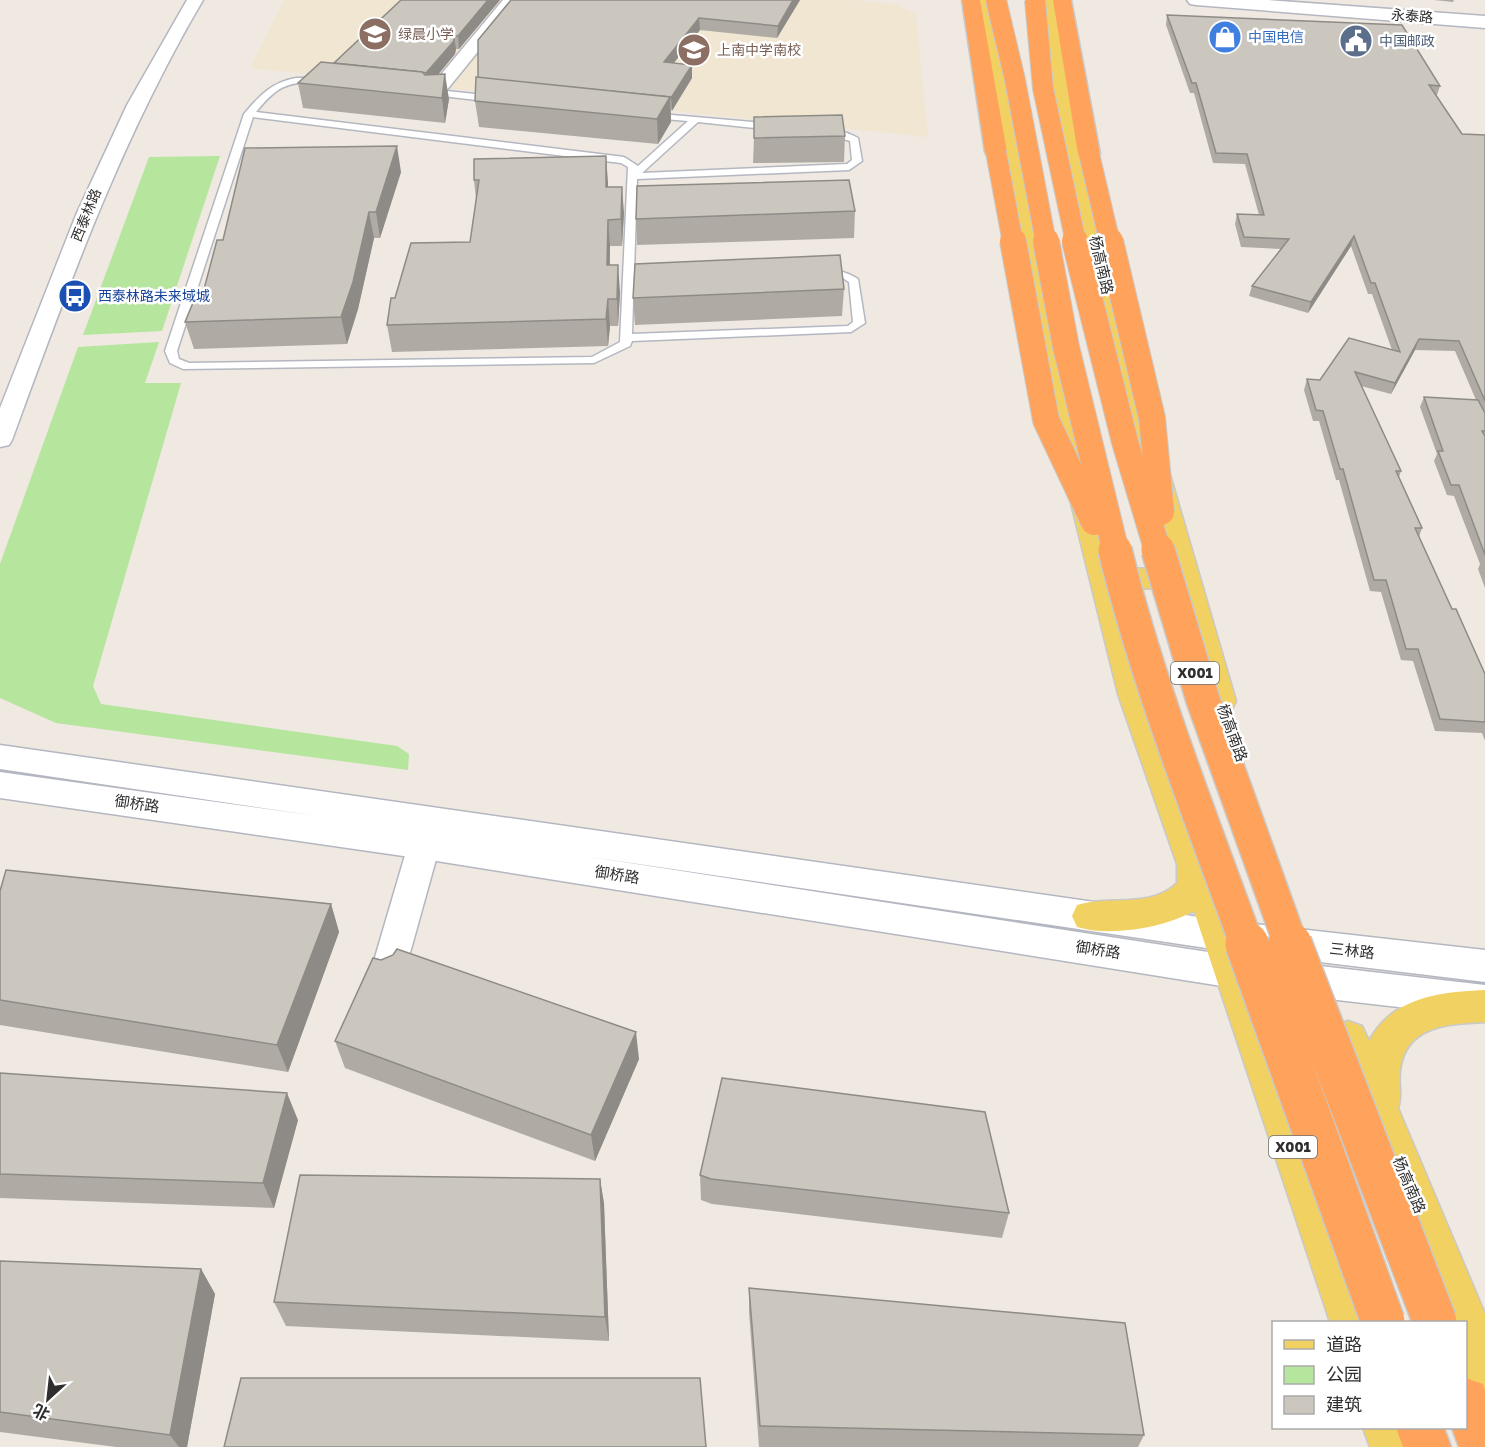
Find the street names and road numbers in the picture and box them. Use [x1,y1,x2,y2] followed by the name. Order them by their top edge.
[1390,6,1434,25] street label: 永泰路
[67,186,104,244] street label: 西泰林路
[1086,234,1117,296] street label: 杨高南路
[1171,662,1219,684] road number: X001
[1214,701,1252,764] street label: 杨高南路
[114,791,161,815] street label: 御桥路
[594,862,641,886] street label: 御桥路
[1075,937,1122,961] street label: 御桥路
[1329,939,1375,961] street label: 三林路
[1269,1136,1317,1158] road number: X001
[1390,1153,1430,1216] street label: 杨高南路

